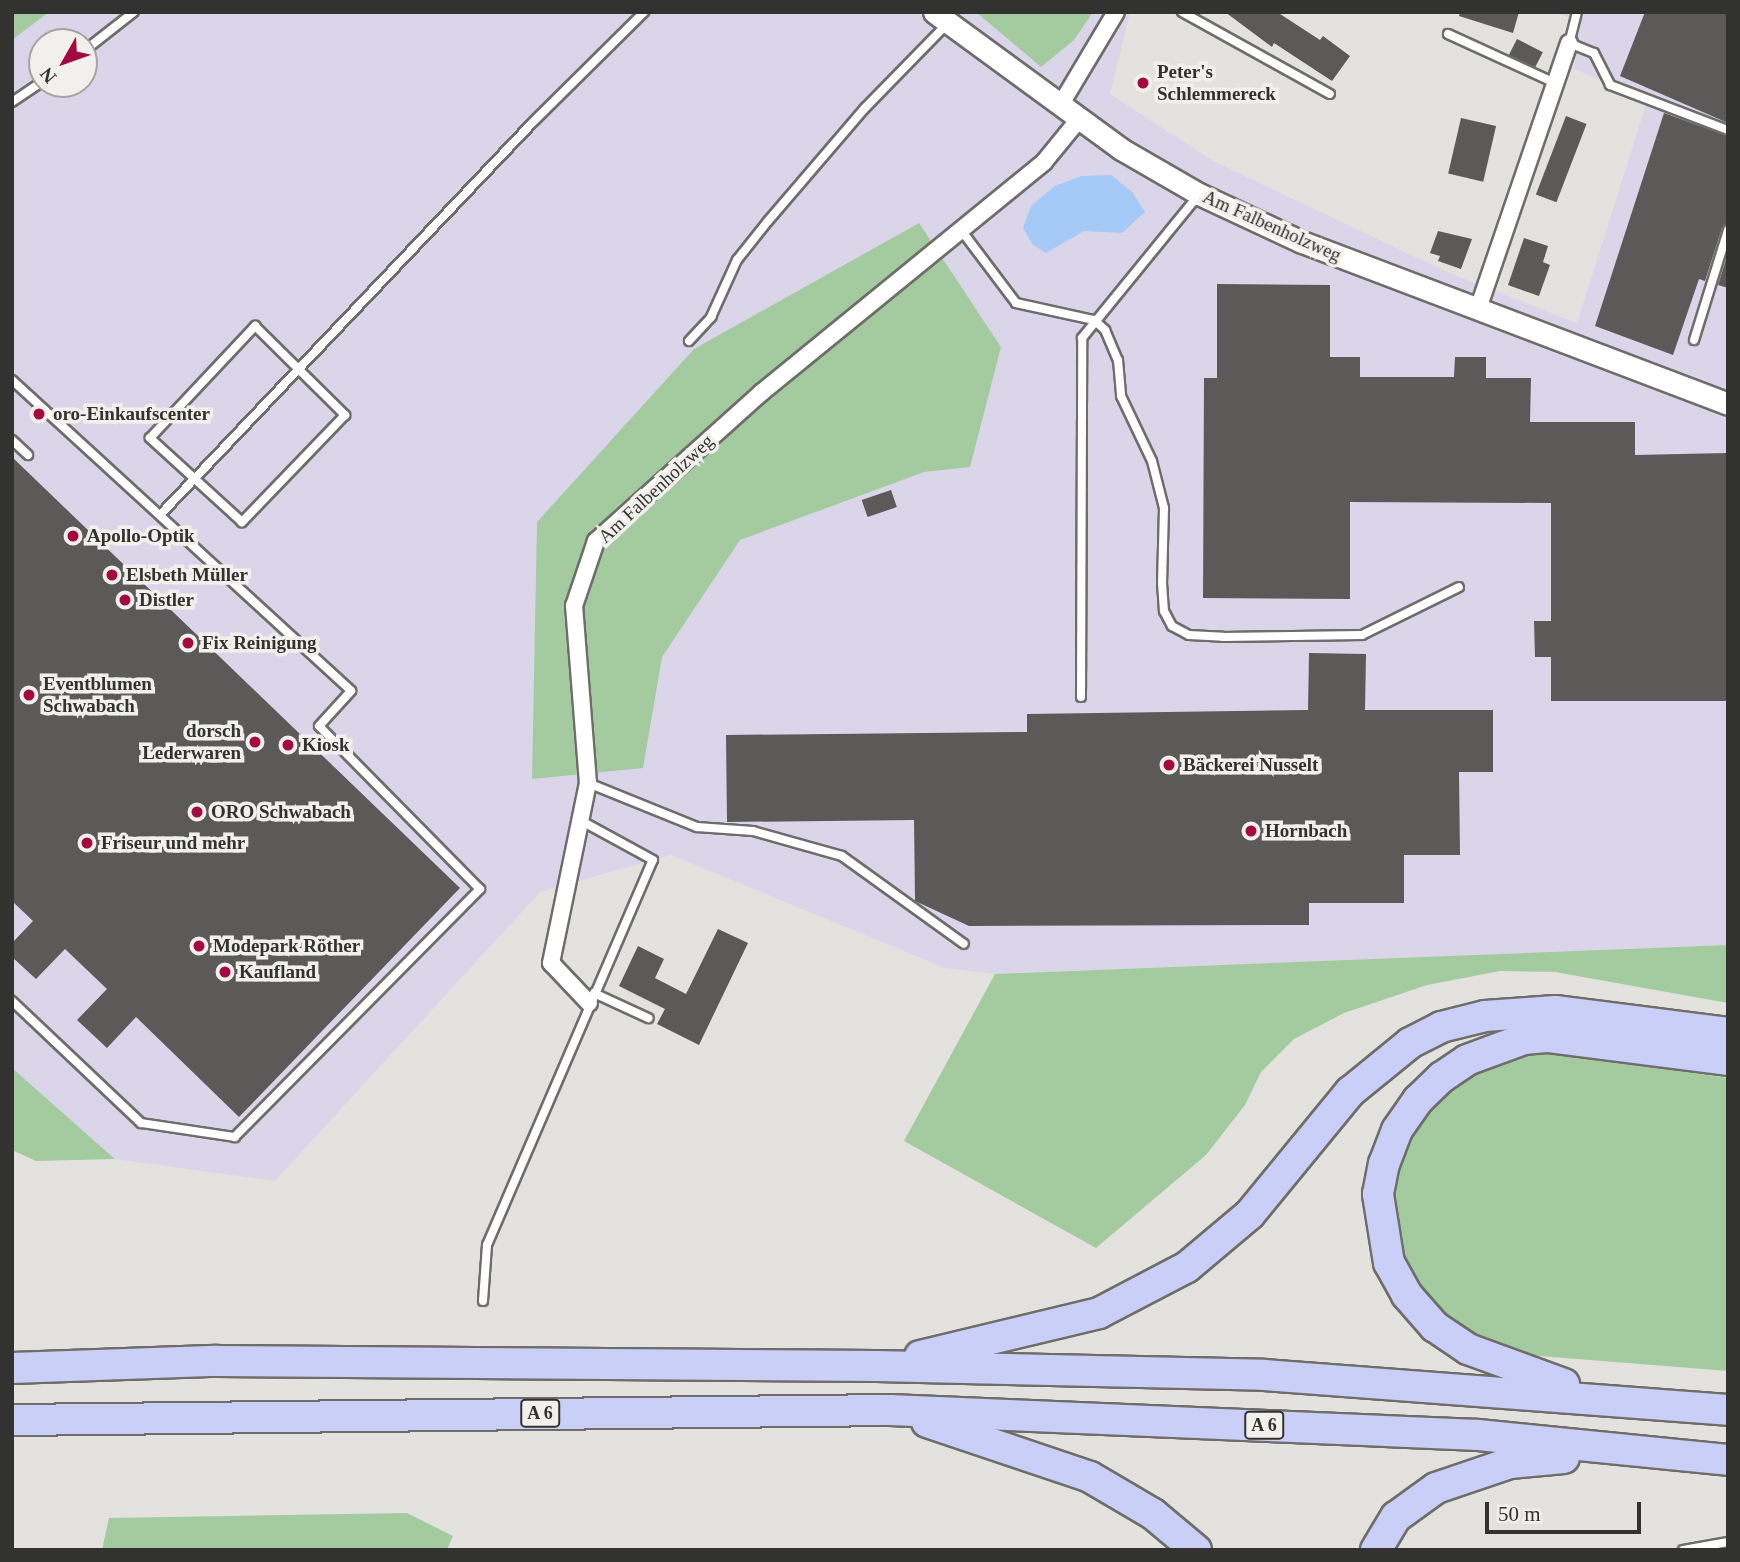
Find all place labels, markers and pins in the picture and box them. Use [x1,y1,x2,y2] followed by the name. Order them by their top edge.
[1157,61,1276,105] place label: Peter's Schlemmereck
[1135,75,1151,91] marker: Peter's Schlemmereck
[53,403,210,425] place label: oro-Einkaufscenter
[31,406,47,422] marker: oro-Einkaufscenter
[87,525,195,547] place label: Apollo-Optik
[65,528,81,544] marker: Apollo-Optik
[126,564,248,586] place label: Elsbeth Müller
[104,567,120,583] marker: Elsbeth Müller
[139,589,194,611] place label: Distler
[117,592,133,608] marker: Distler
[202,632,317,654] place label: Fix Reinigung
[180,635,196,651] marker: Fix Reinigung
[43,673,152,717] place label: Eventblumen Schwabach
[21,687,37,703] marker: Eventblumen Schwabach
[142,720,241,764] place label: dorsch Lederwaren
[247,734,263,750] marker: dorsch Lederwaren
[302,734,350,756] place label: Kiosk
[280,737,296,753] marker: Kiosk
[1183,754,1318,776] place label: Bäckerei Nusselt
[1161,757,1177,773] marker: Bäckerei Nusselt
[211,801,351,823] place label: ORO Schwabach
[189,804,205,820] marker: ORO Schwabach
[1265,820,1347,842] place label: Hornbach
[1243,823,1259,839] marker: Hornbach
[101,832,246,854] place label: Friseur und mehr
[79,835,95,851] marker: Friseur und mehr
[213,935,360,957] place label: Modepark Röther
[191,938,207,954] marker: Modepark Röther
[239,961,316,983] place label: Kaufland
[217,964,233,980] marker: Kaufland

